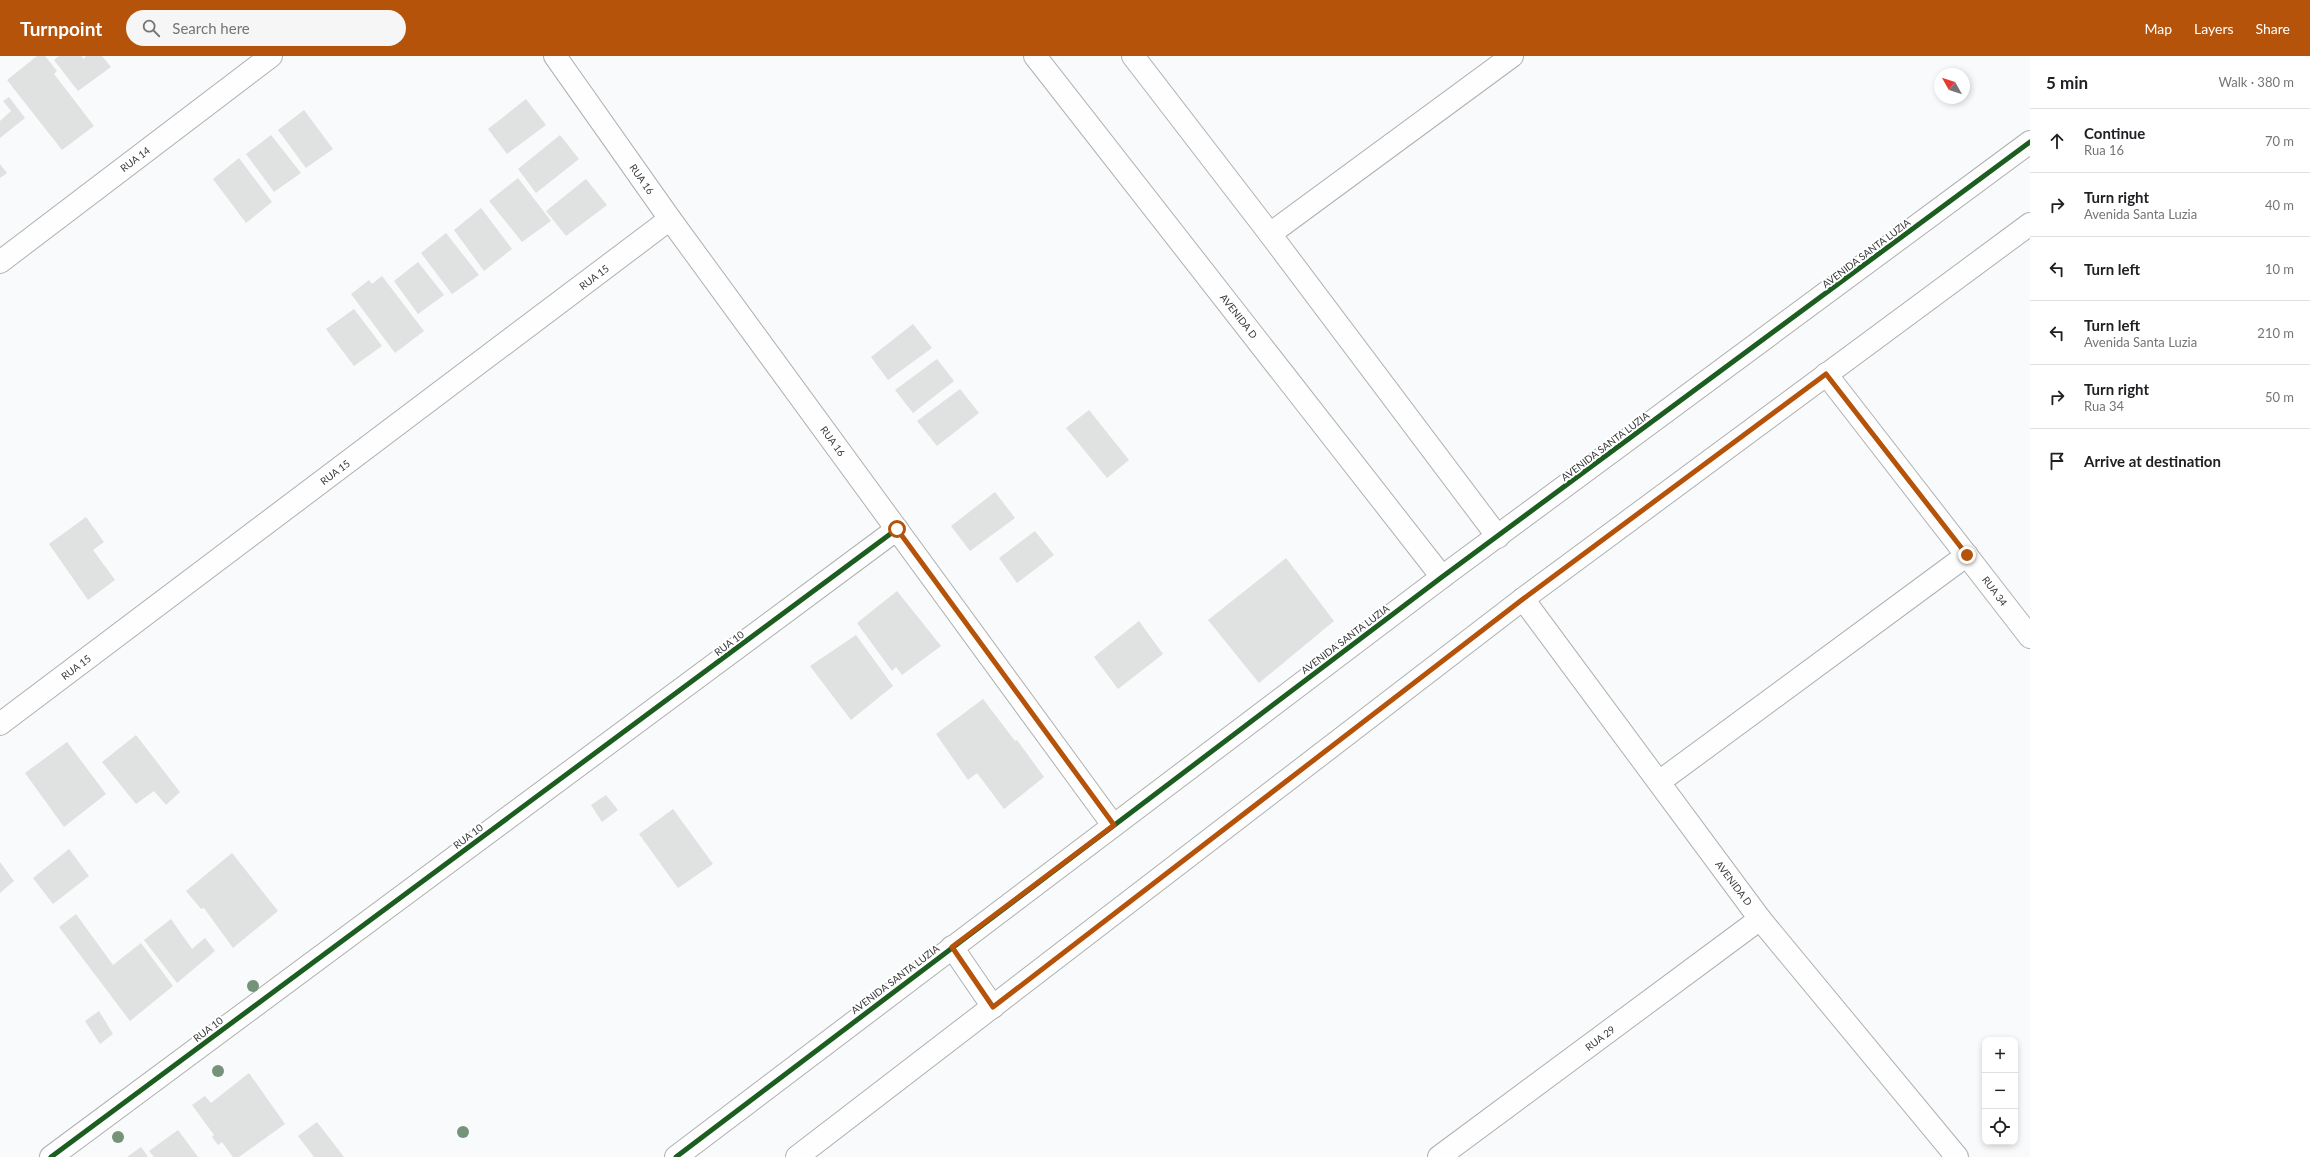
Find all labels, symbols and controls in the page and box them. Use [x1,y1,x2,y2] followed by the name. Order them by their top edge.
[126,10,406,46] search box
[20,17,102,40] text: Turnpoint
[140,17,162,39] icon: search
[172,19,250,37] text: Search here
[2144,20,2172,37] text: Map
[2194,20,2234,37] text: Layers
[2256,20,2290,37] text: Share
[1934,68,1970,104] north arrow
[2046,72,2088,93] text: 5 min
[2218,74,2294,90] text: Walk · 380 m
[2084,124,2145,142] text: Continue
[2046,130,2068,152] icon: ahead
[2265,133,2294,149] text: 70 m
[2084,142,2124,158] text: Rua 16
[118,144,152,174] street label: RUA 14
[627,162,657,197] street label: RUA 16
[2084,188,2149,206] text: Turn right
[2046,194,2068,216] icon: right
[2265,197,2294,213] text: 40 m
[2084,206,2197,222] text: Avenida Santa Luzia
[1820,216,1913,290] street label: AVENIDA SANTA LUZIA
[2046,258,2068,280] icon: left
[2084,260,2140,278] text: Turn left
[2265,261,2294,277] text: 10 m
[577,262,611,292] street label: RUA 15
[1218,291,1260,341] street label: AVENIDA D
[2084,316,2140,334] text: Turn left
[2046,322,2068,344] icon: left
[2257,325,2294,341] text: 210 m
[2084,334,2197,350] text: Avenida Santa Luzia
[2084,380,2149,398] text: Turn right
[2046,386,2068,408] icon: right
[2265,389,2294,405] text: 50 m
[2084,398,2124,414] text: Rua 34
[1559,409,1652,483] street label: AVENIDA SANTA LUZIA
[818,424,848,458] street label: RUA 16
[2046,450,2068,472] icon: arrive
[2084,452,2221,470] text: Arrive at destination
[318,457,352,487] street label: RUA 15
[888,520,906,538] route start
[1958,546,1976,564] route end
[1980,574,2010,608] street label: RUA 34
[1299,602,1392,676] street label: AVENIDA SANTA LUZIA
[712,628,746,658] street label: RUA 10
[59,652,93,682] street label: RUA 15
[451,821,485,851] street label: RUA 10
[1713,858,1755,908] street label: AVENIDA D
[849,942,942,1016] street label: AVENIDA SANTA LUZIA
[191,1014,225,1044] street label: RUA 10
[1583,1023,1617,1053] street label: RUA 29
[1982,1037,2018,1145] map controls
[1982,1037,2018,1073] button: +
[1982,1073,2018,1109] button: −
[1982,1109,2018,1145] button: locate

